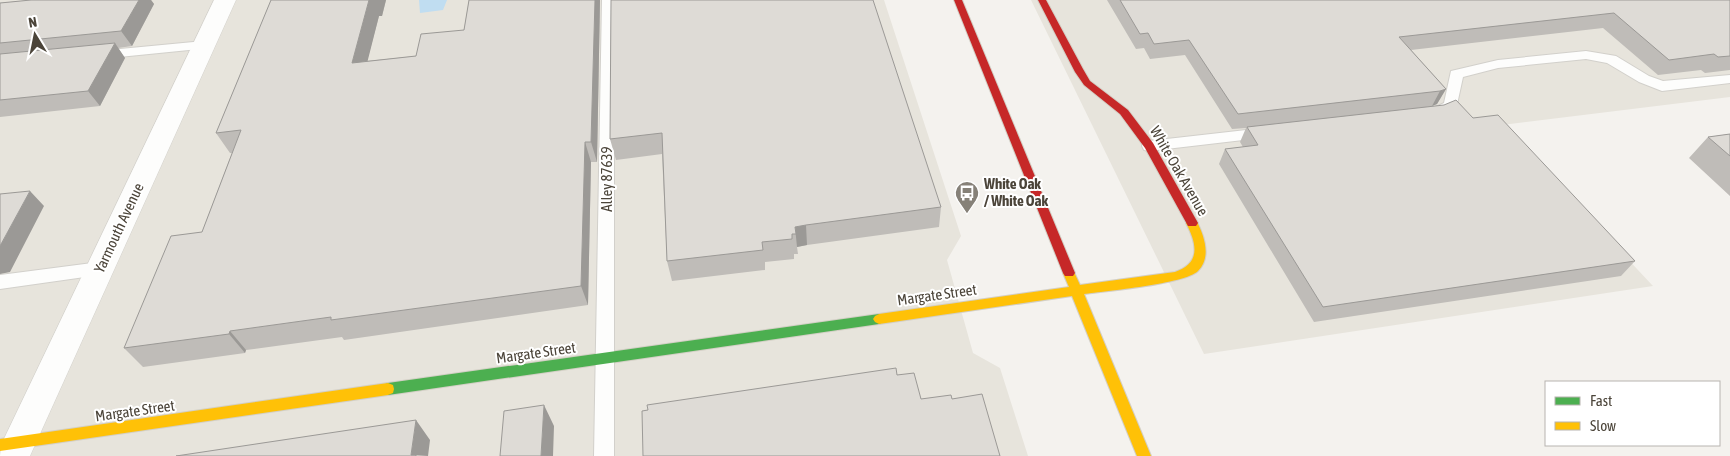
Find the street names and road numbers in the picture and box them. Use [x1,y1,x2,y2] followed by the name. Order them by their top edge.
[1147,123,1212,219] street label: White Oak Avenue
[598,146,615,212] street label: Alley 87639
[90,180,147,276] street label: Yarmouth Avenue
[896,281,978,308] street label: Margate Street
[495,339,577,366] street label: Margate Street
[94,397,176,424] street label: Margate Street

